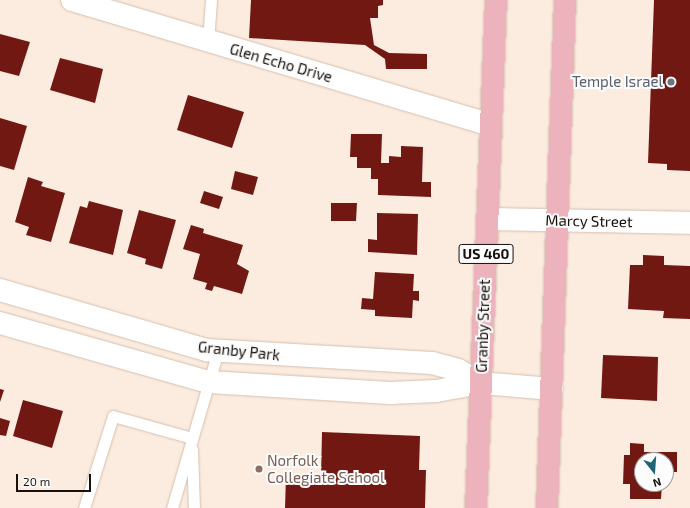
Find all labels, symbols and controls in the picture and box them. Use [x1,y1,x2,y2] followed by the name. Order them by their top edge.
[228,40,334,86] street label: Glen Echo Drive
[572,73,663,91] place label: Temple Israel
[666,77,676,87] marker: Temple Israel
[545,211,633,231] street label: Marcy Street
[458,242,514,266] road number: US 460
[472,279,494,373] street label: Granby Street
[197,338,281,364] street label: Granby Park
[267,451,384,486] place label: Norfolk Collegiate School
[634,452,674,492] north arrow
[254,464,264,474] marker: Norfolk Collegiate School
[18,466,93,492] scale bar
[23,474,50,488] text: 20 m
[652,476,663,490] text: N

